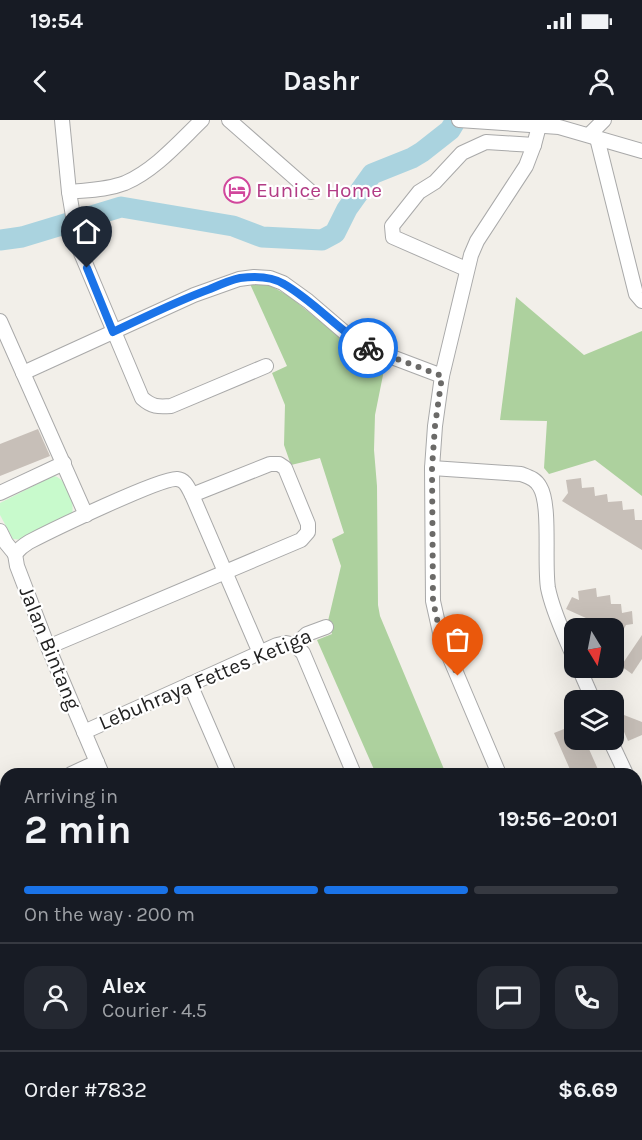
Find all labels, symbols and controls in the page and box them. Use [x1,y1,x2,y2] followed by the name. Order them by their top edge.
[30,8,83,34] text: 19:54
[24,65,57,98] icon: back
[283,65,359,97] text: Dashr
[585,65,618,98] icon: person
[222,175,252,205] hotel icon: Eunice Home
[256,178,382,202] place label: Eunice Home
[61,206,112,268] pin
[70,215,103,248] icon: home
[338,318,398,378] courier
[352,332,385,365] icon: bike
[14,583,86,713] street label: Jalan Bintang
[432,614,483,676] pin
[564,618,624,678] north arrow
[564,618,624,750] map controls
[95,623,315,735] street label: Lebuhraya Fettes Ketiga
[441,623,474,656] icon: bag
[564,690,624,750] button: layers
[24,785,118,808] text: Arriving in
[498,806,618,832] text: 19:56–20:01
[24,807,132,853] text: 2 min
[24,903,195,926] text: On the way · 200 m
[24,966,87,1029] button: person
[477,966,540,1029] button: chat
[555,966,618,1029] button: phone
[102,973,146,999] text: Alex
[102,999,207,1022] text: Courier · 4.5
[24,1077,147,1103] text: Order #7832
[558,1077,618,1103] text: $6.69

